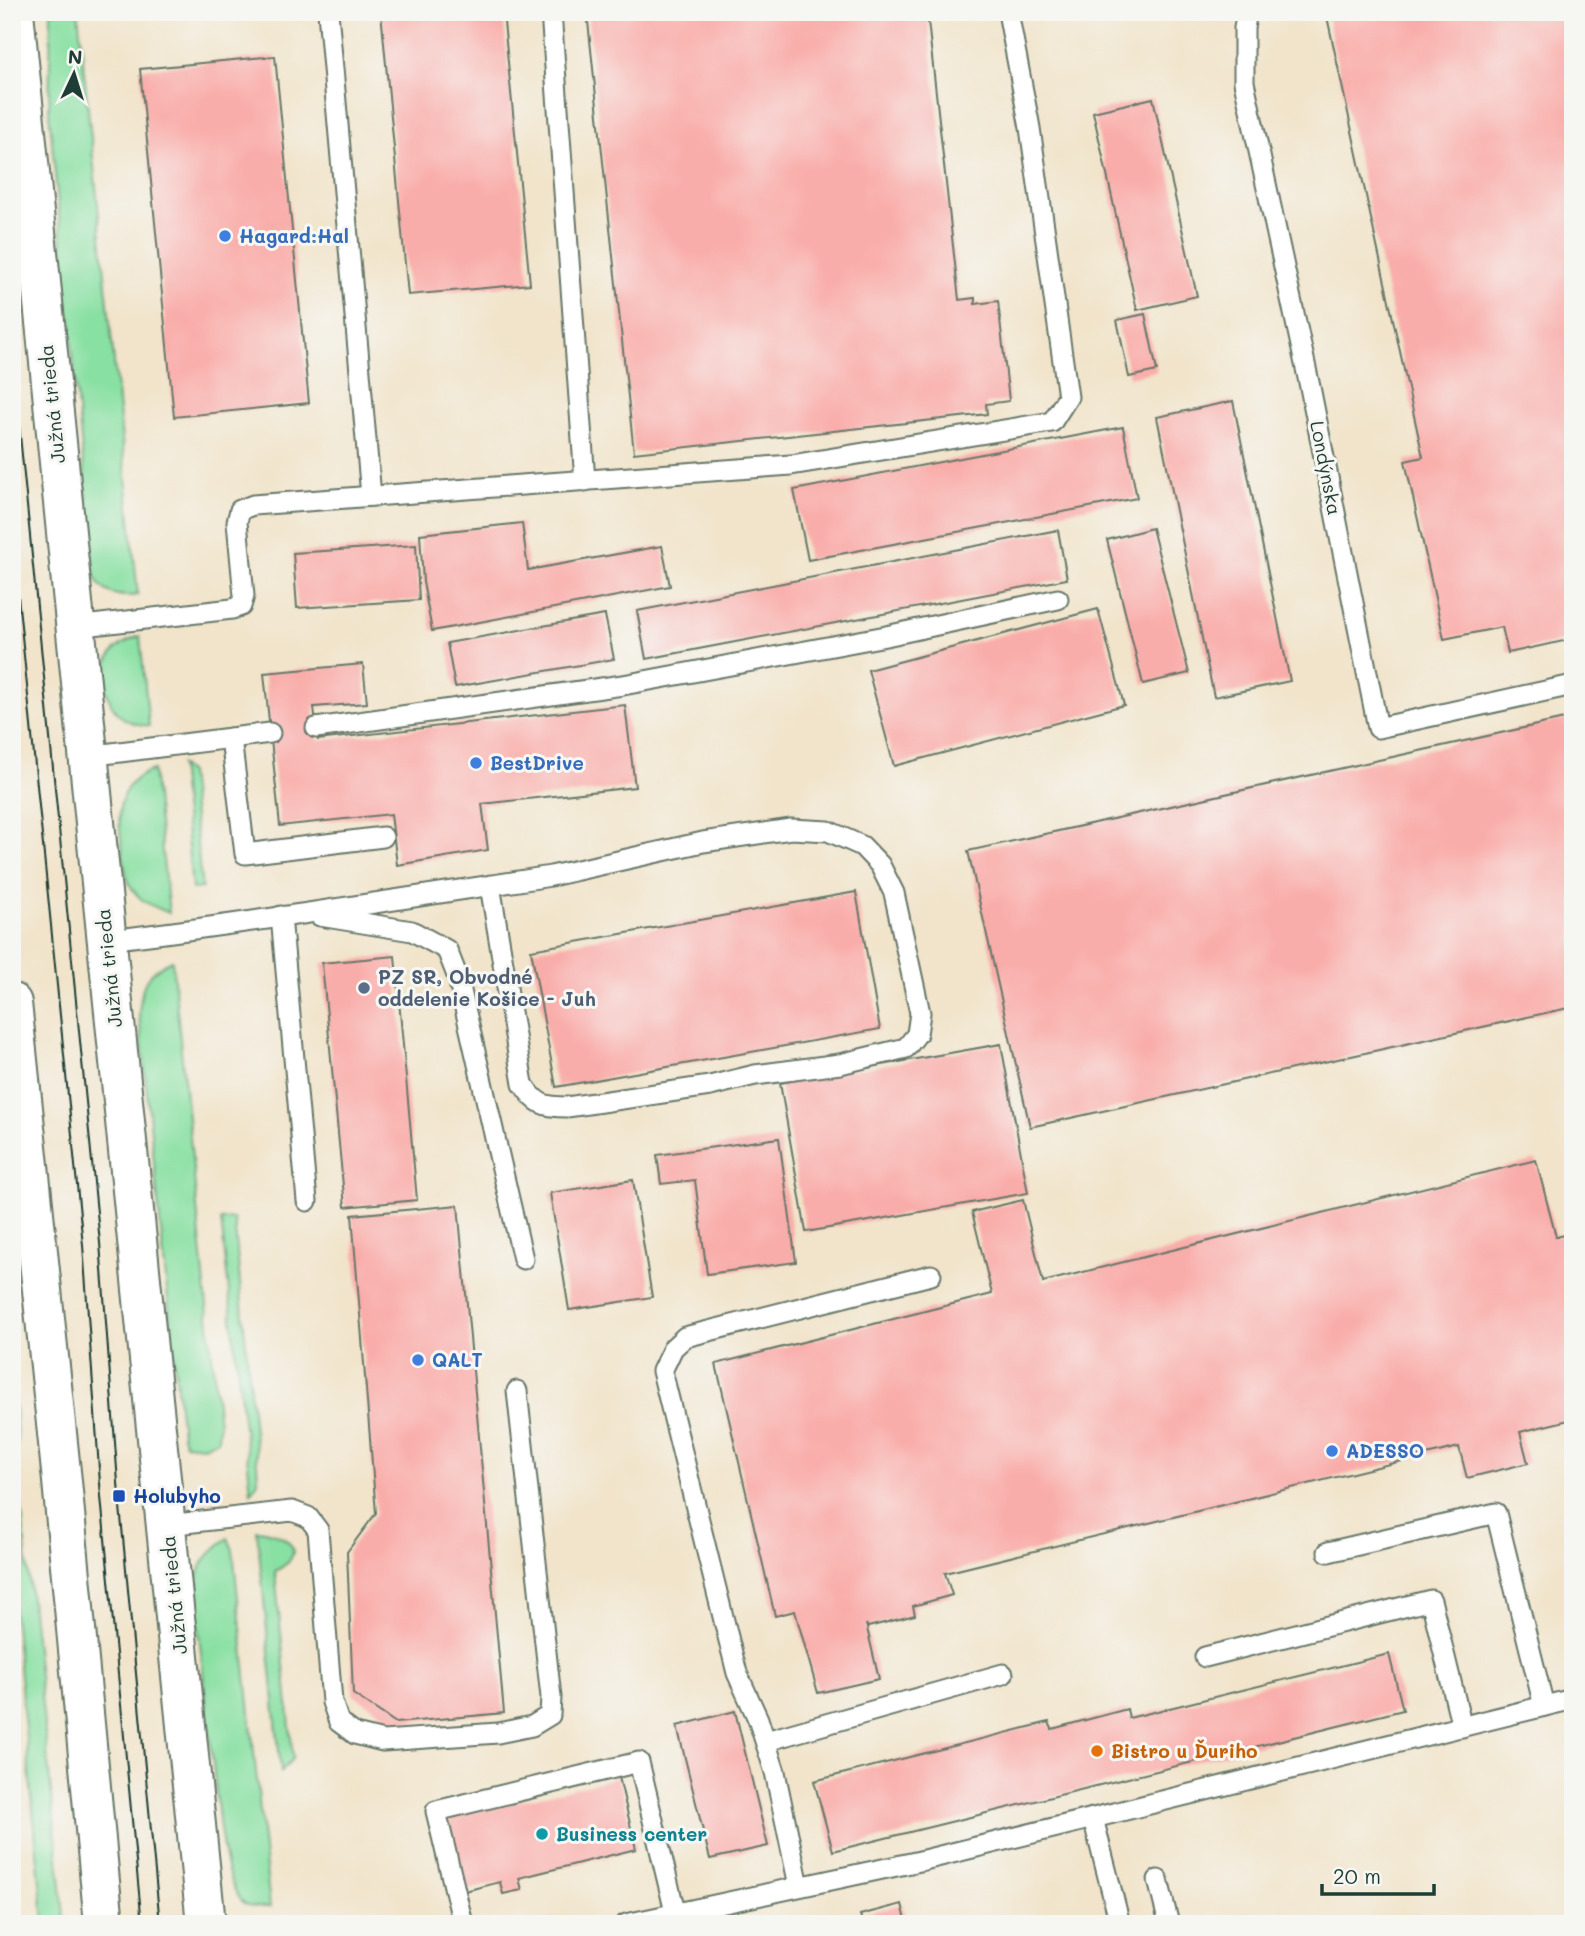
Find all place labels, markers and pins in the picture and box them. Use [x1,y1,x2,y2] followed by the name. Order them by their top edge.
[239,223,349,248] place label: Hagard:Hal
[217,228,233,244] marker: Hagard:Hal
[490,750,584,775] place label: BestDrive
[468,755,484,771] marker: BestDrive
[378,964,596,1011] place label: PZ SR, Obvodné oddelenie Košice - Juh
[356,980,372,996] marker: PZ SR, Obvodné oddelenie Košice - Juh
[432,1347,483,1372] place label: QALT
[410,1352,426,1368] marker: QALT
[1346,1438,1424,1463] place label: ADESSO
[1324,1443,1340,1459] marker: ADESSO
[133,1483,221,1508] place label: Holubyho
[111,1488,127,1504] marker: Holubyho
[1111,1738,1258,1763] place label: Bistro u Ďuriho
[1089,1743,1105,1759] marker: Bistro u Ďuriho
[556,1821,707,1846] place label: Business center
[534,1826,550,1842] marker: Business center

